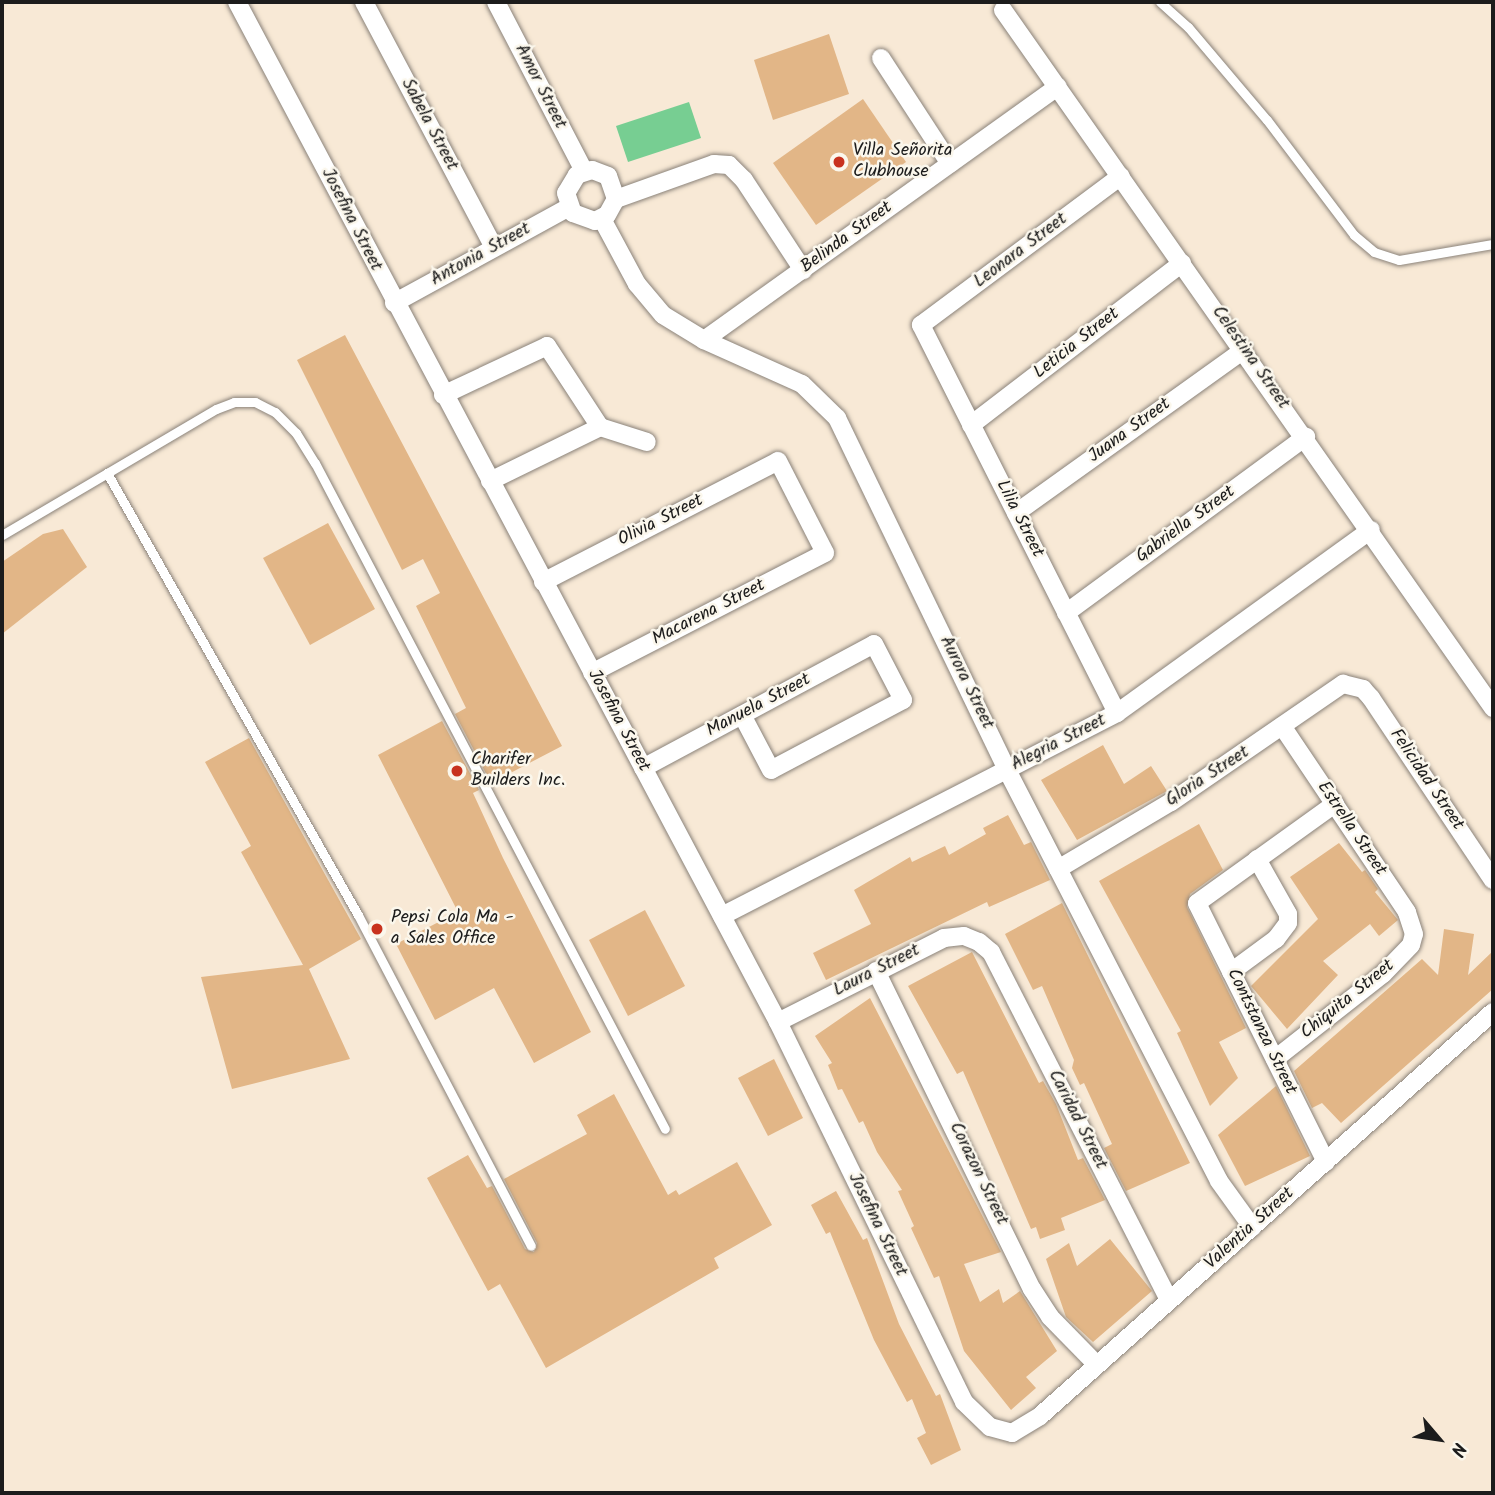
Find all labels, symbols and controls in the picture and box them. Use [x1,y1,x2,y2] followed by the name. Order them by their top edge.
[509,41,571,133] street label: Amor Street
[396,75,462,175] street label: Sabela Street
[853,141,952,184] place label: Villa Señorita Clubhouse
[831,154,847,170] marker: Villa Señorita Clubhouse
[316,165,386,275] street label: Josefina Street
[797,197,897,279] street label: Belinda Street
[970,209,1072,293] street label: Leonara Street
[427,219,535,291] street label: Antonia Street
[1206,302,1294,414] street label: Celestina Street
[1030,304,1124,384] street label: Leticia Street
[1085,394,1175,468] street label: Juana Street
[990,477,1048,561] street label: Lilia Street
[1132,482,1240,568] street label: Gabriella Street
[615,490,707,552] street label: Olivia Street
[649,575,769,651] street label: Macarena Street
[934,633,998,733] street label: Aurora Street
[582,666,654,776] street label: Josefina Street
[703,670,815,742] street label: Manuela Street
[1008,710,1110,776] street label: Alegria Street
[1384,725,1468,835] street label: Felicidad Street
[1162,742,1254,812] street label: Gloria Street
[471,750,565,792] place label: Charifer Builders Inc.
[449,763,465,779] marker: Charifer Builders Inc.
[1311,778,1391,880] street label: Estrella Street
[391,908,514,950] place label: Pepsi Cola Ma - a Sales Office
[369,921,385,937] marker: Pepsi Cola Ma - a Sales Office
[830,940,924,1002] street label: Laura Street
[1297,956,1399,1044] street label: Chiquita Street
[1221,966,1301,1098] street label: Contstanza Street
[1043,1067,1111,1173] street label: Caridad Street
[944,1119,1012,1229] street label: Corazon Street
[843,1170,911,1280] street label: Josefina Street
[1201,1183,1299,1275] street label: Valentia Street
[1404,1404,1474,1474] north arrow
[1441,1437,1473,1462] text: N

